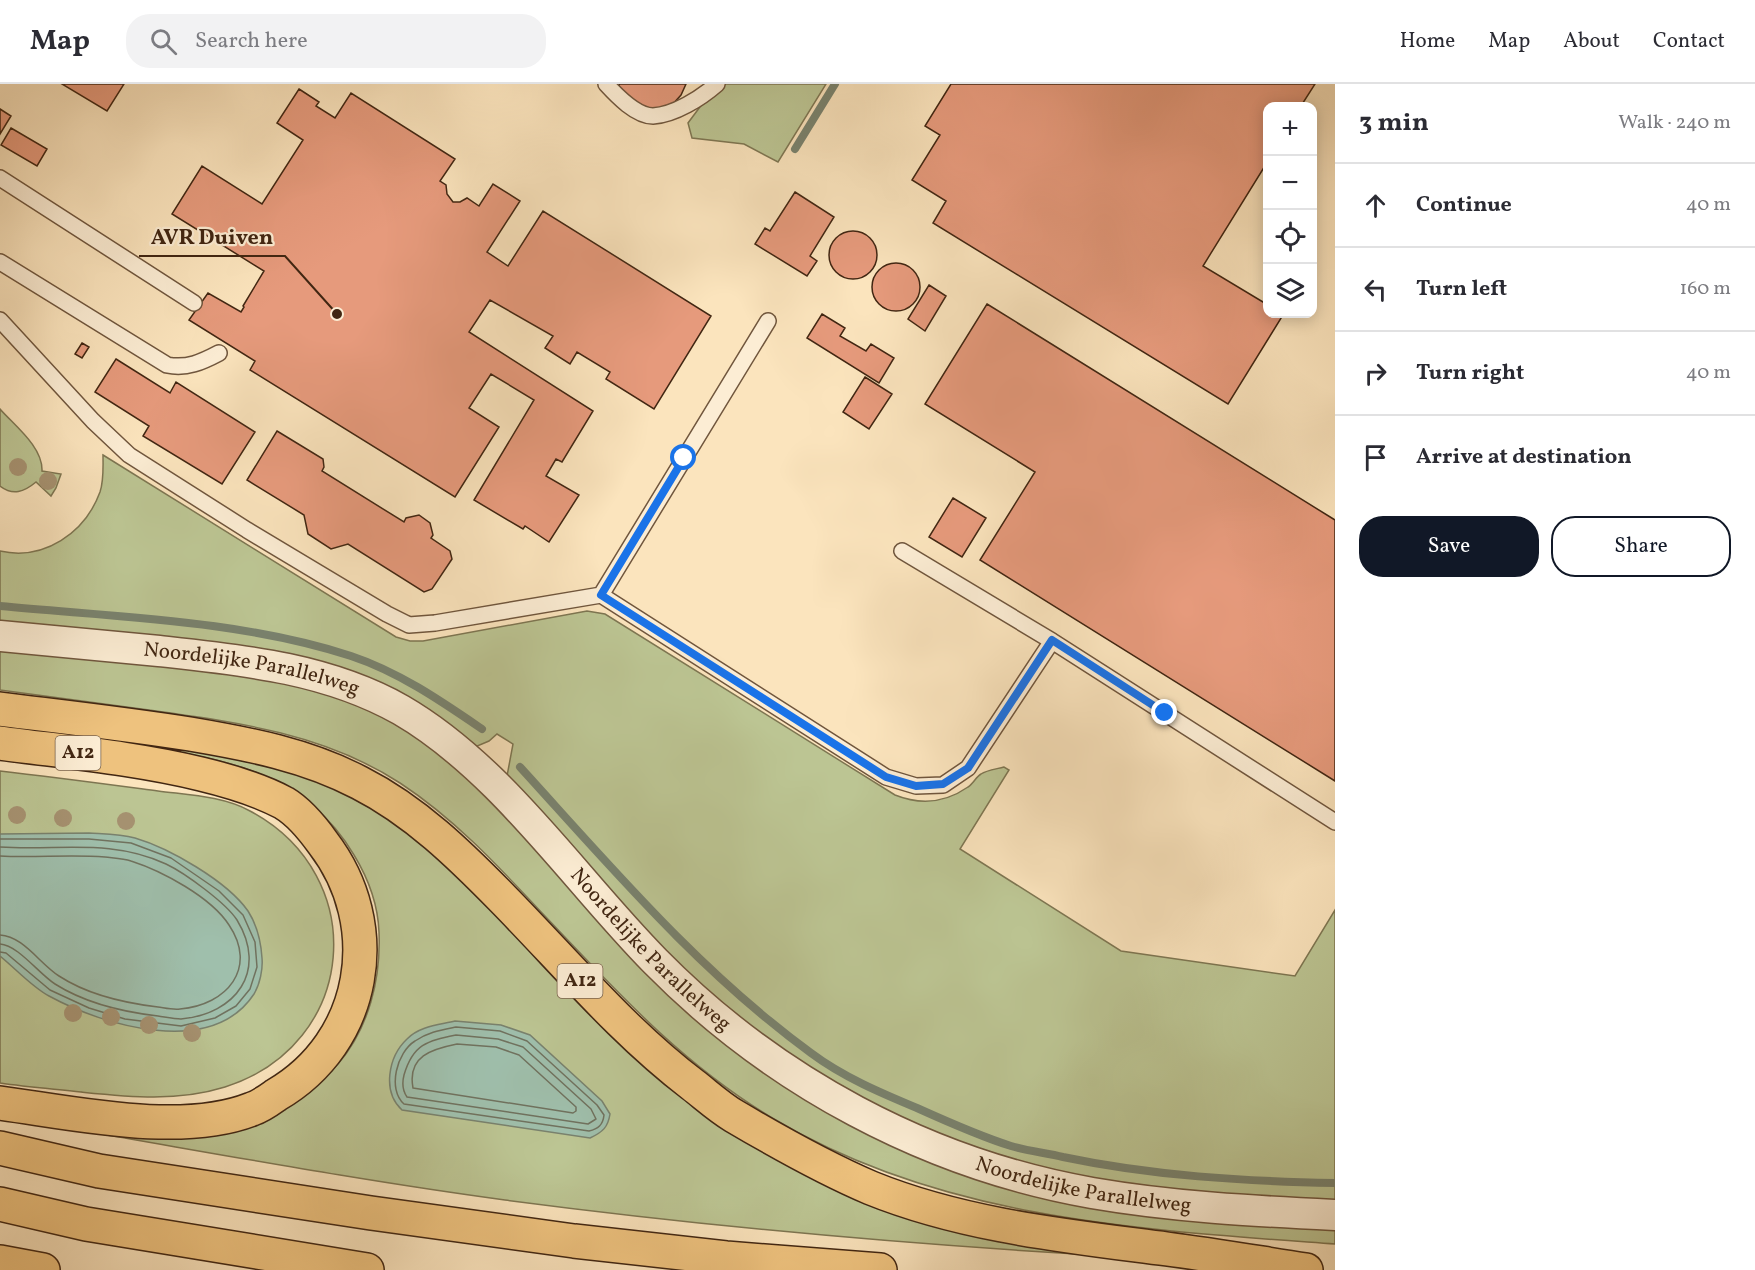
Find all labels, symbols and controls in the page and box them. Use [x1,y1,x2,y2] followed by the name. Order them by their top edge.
[126,14,546,68] search box
[30,22,90,61] text: Map
[147,25,180,58] icon: search
[195,26,308,57] text: Search here
[1400,27,1455,56] text: Home
[1488,27,1530,56] text: Map
[1563,27,1620,56] text: About
[1653,27,1725,56] text: Contact
[1263,102,1317,318] map controls
[1263,102,1317,156] button: +
[1359,105,1429,141] text: 3 min
[1618,109,1731,137] text: Walk · 240 m
[1263,156,1317,210] button: −
[1359,189,1392,222] icon: ahead
[1416,190,1512,221] text: Continue
[1686,191,1731,219] text: 40 m
[1263,210,1317,264] button: locate
[139,216,285,256] callout: AVR Duiven
[151,223,273,254] text: AVR Duiven
[1263,264,1317,318] button: layers
[1359,273,1392,306] icon: left
[1416,274,1507,305] text: Turn left
[1679,275,1731,303] text: 160 m
[1359,357,1392,390] icon: right
[1416,358,1524,389] text: Turn right
[1686,359,1731,387] text: 40 m
[1359,441,1392,474] icon: arrive
[1416,442,1632,473] text: Arrive at destination
[670,444,696,470] route start
[1359,516,1539,577] button: Save
[1551,516,1731,577] button: Share
[142,635,364,703] street label: Noordelijke Parallelweg
[1151,699,1177,725] route end
[56,736,100,770] road number: A12
[563,862,737,1038] street label: Noordelijke Parallelweg
[558,964,602,998] road number: A12
[972,1150,1193,1220] street label: Noordelijke Parallelweg

